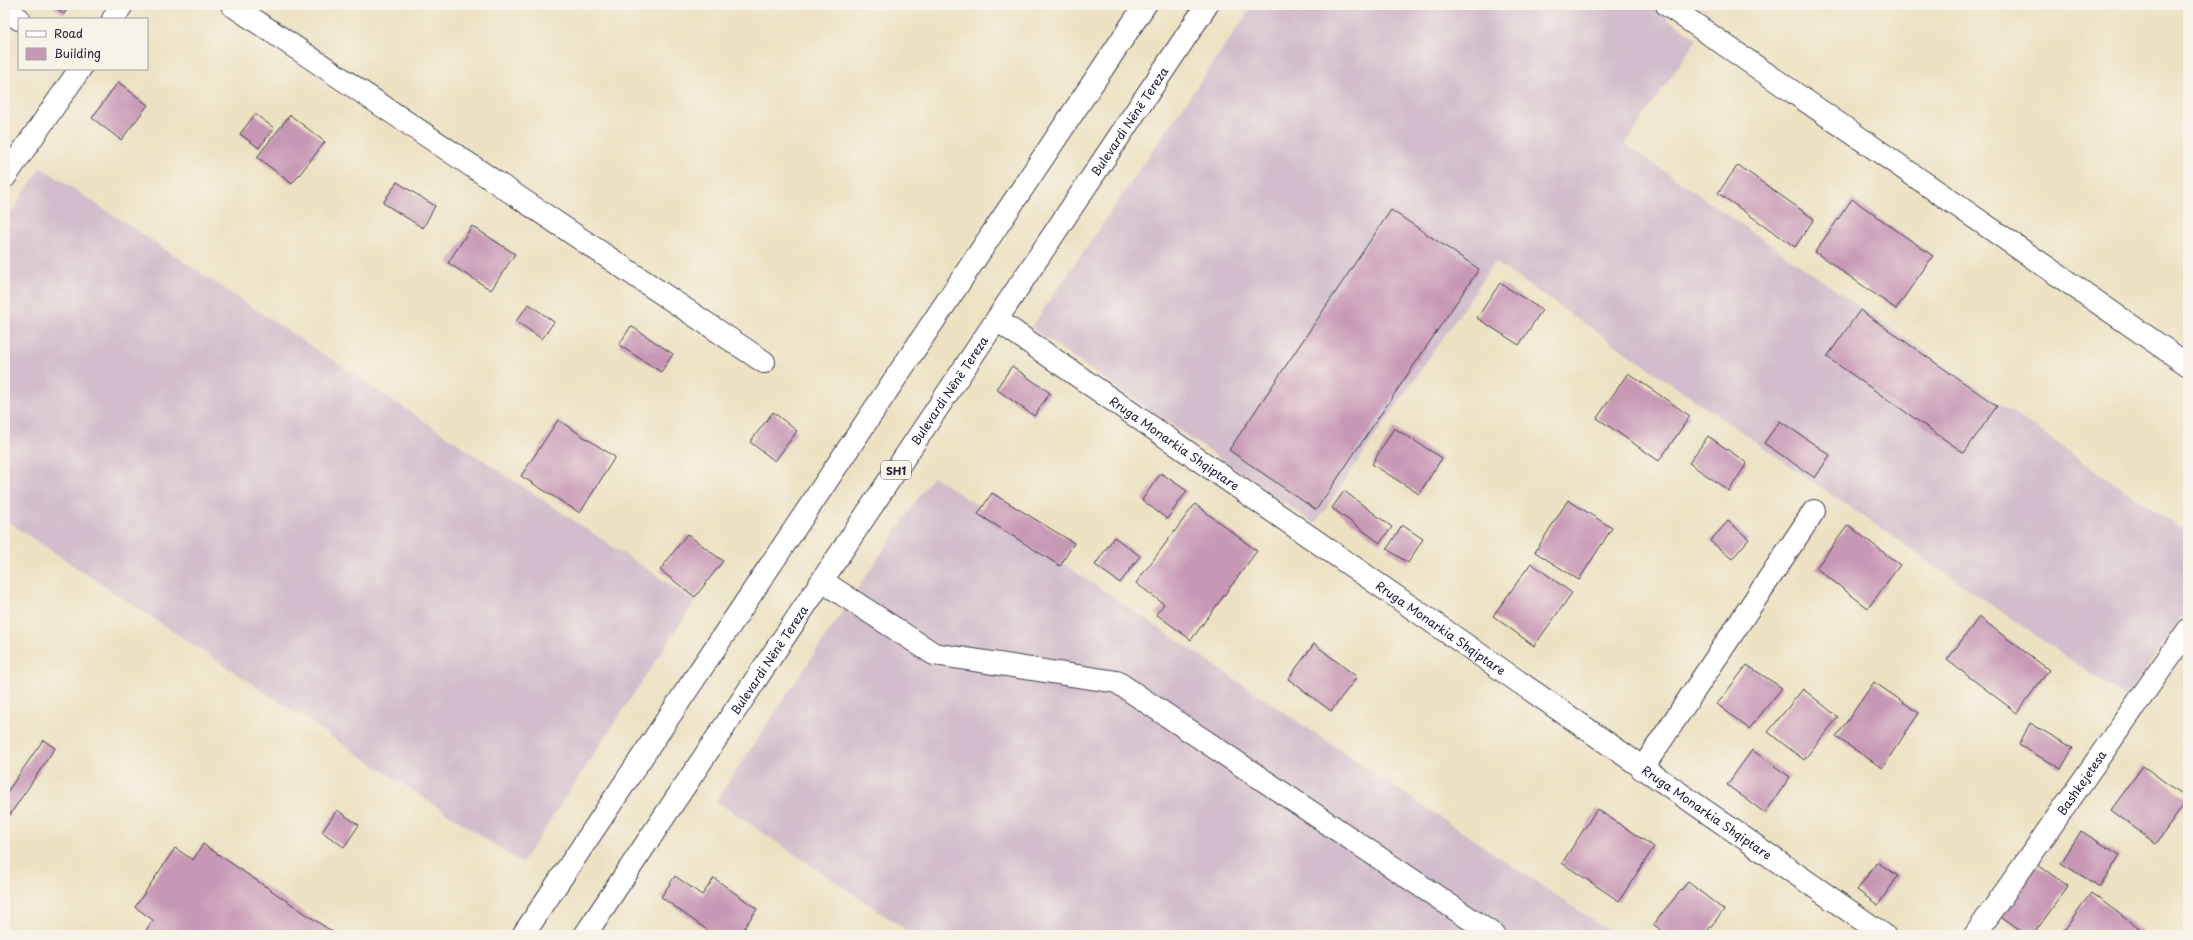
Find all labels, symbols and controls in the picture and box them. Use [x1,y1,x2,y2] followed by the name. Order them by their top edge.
[18,18,148,70] legend
[54,24,83,42] text: Road
[54,44,101,62] text: Building
[1086,63,1173,179] street label: Bulevardi Nënë Tereza
[906,332,992,449] street label: Bulevardi Nënë Tereza
[1106,392,1243,495] street label: Rruga Monarkia Shqiptare
[881,461,911,479] road number: SH1
[1372,576,1509,679] street label: Rruga Monarkia Shqiptare
[726,601,812,718] street label: Bulevardi Nënë Tereza
[2053,746,2111,819] street label: Bashkejetesa
[1638,761,1776,864] street label: Rruga Monarkia Shqiptare

